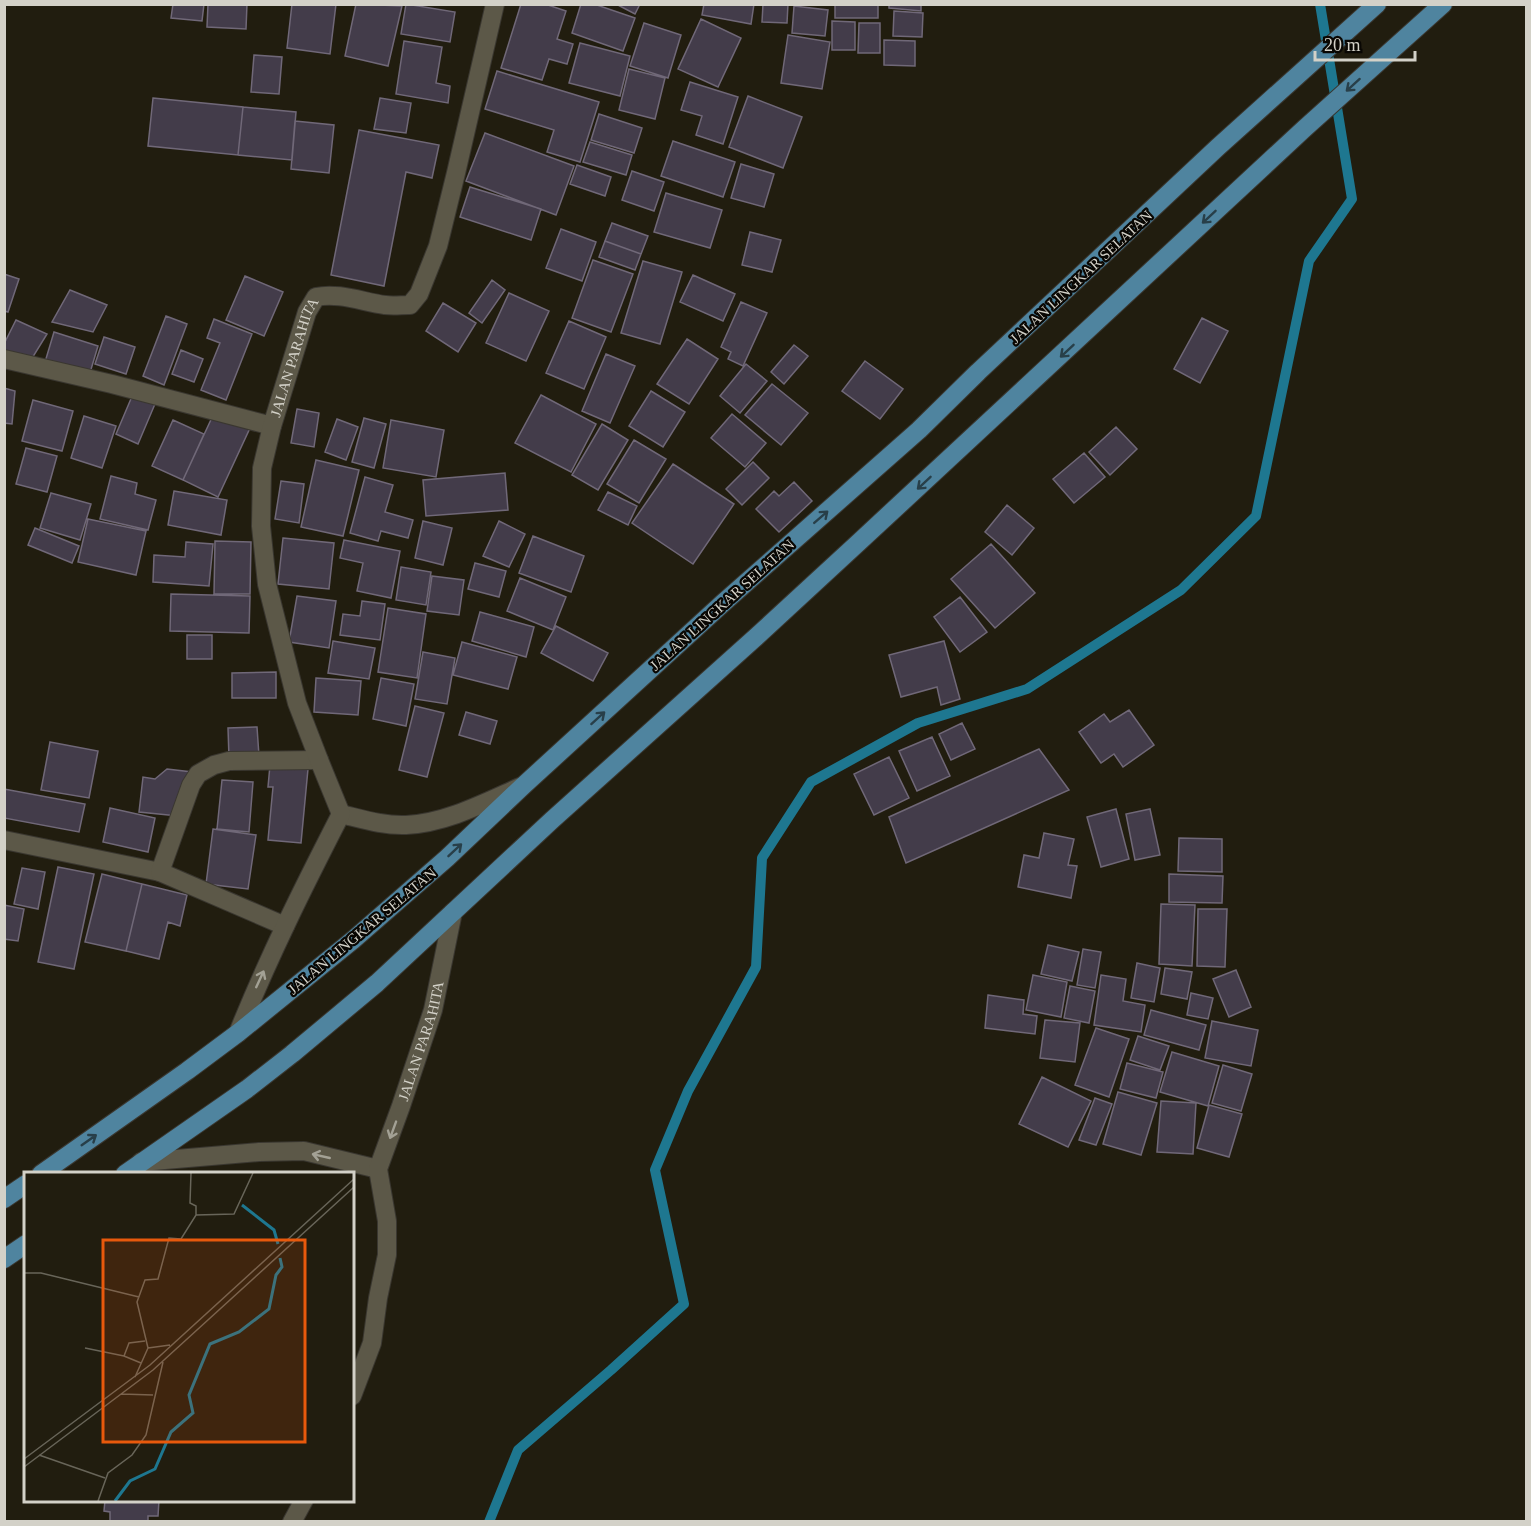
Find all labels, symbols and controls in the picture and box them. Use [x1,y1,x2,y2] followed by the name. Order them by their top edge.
[1315,24,1416,62] scale bar
[1324,35,1361,55] text: 20 m
[1345,78,1360,92] one-way arrow
[1007,207,1155,347] street label: JALAN LINGKAR SELATAN
[1202,210,1217,224] one-way arrow
[267,295,322,419] street label: JALAN PARAHITA
[1059,343,1074,358] one-way arrow
[916,476,931,490] one-way arrow
[813,510,828,524] one-way arrow
[647,536,797,674] street label: JALAN LINGKAR SELATAN
[591,711,606,725] one-way arrow
[448,843,463,857] one-way arrow
[285,864,439,998] street label: JALAN LINGKAR SELATAN
[255,971,267,989] one-way arrow
[395,980,447,1103] street label: JALAN PARAHITA
[386,1120,397,1139] one-way arrow
[80,1134,96,1146] one-way arrow
[312,1149,331,1161] one-way arrow
[24,1172,354,1502] inset map

